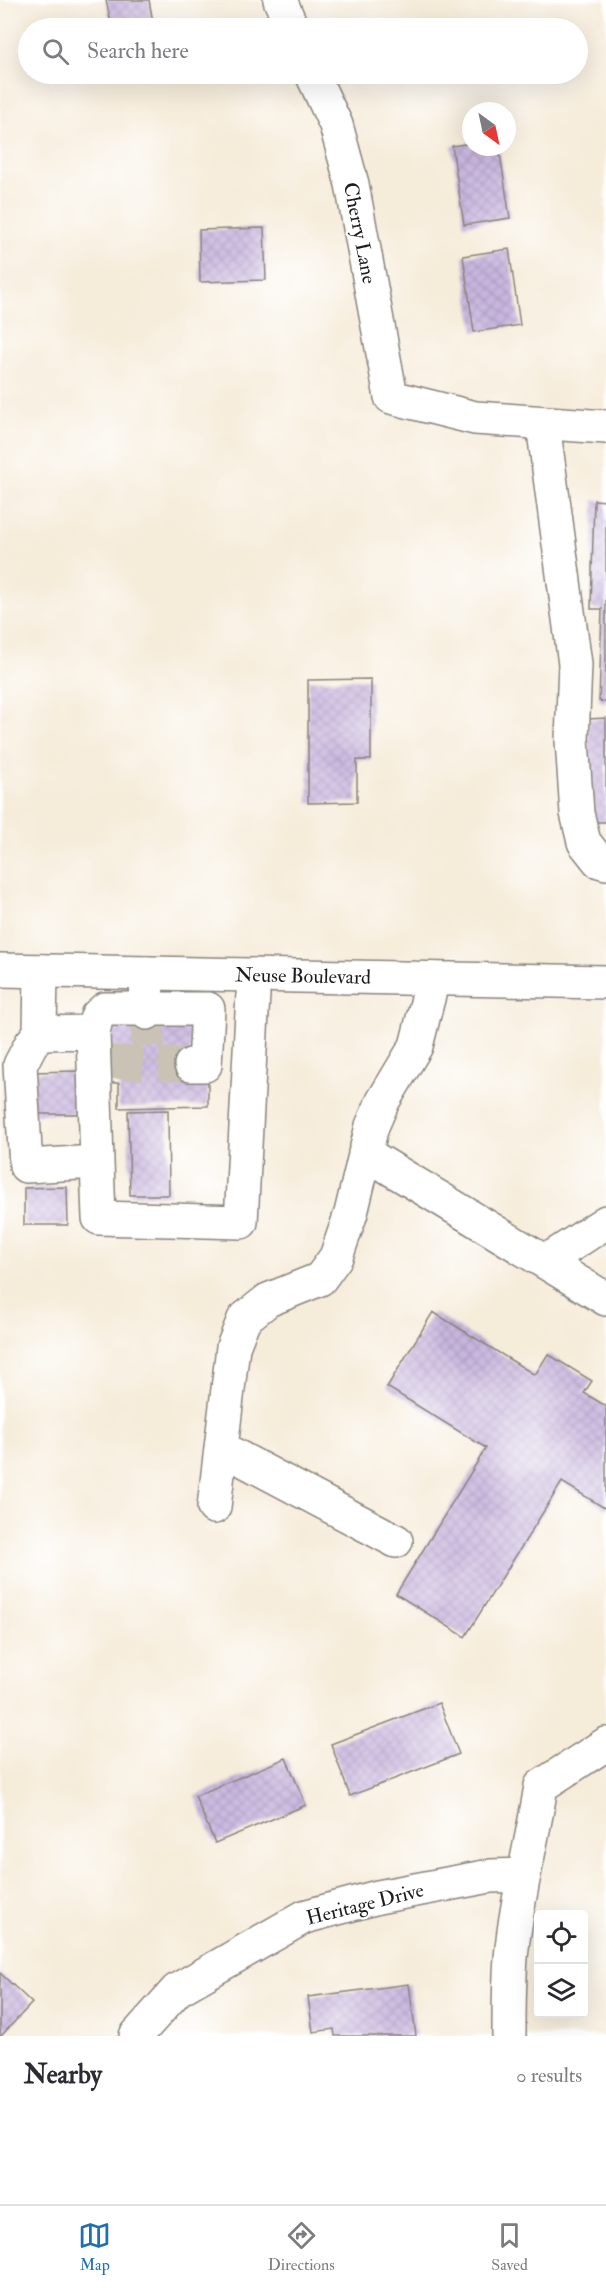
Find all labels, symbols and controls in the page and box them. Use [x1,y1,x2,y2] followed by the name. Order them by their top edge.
[18,18,588,84] search box
[39,35,72,68] icon: search
[87,37,189,65] text: Search here
[462,102,516,156] north arrow
[338,180,382,286] street label: Cherry Lane
[235,962,371,990] street label: Neuse Boulevard
[304,1877,426,1931] street label: Heritage Drive
[534,1910,588,2018] map controls
[534,1910,588,1964] button: locate
[534,1964,588,2018] button: layers
[24,2059,102,2091] text: Nearby
[516,2063,582,2088] text: 0 results
[78,2219,111,2275] tab: Map
[268,2219,335,2275] tab: Directions
[491,2219,528,2275] tab: Saved

